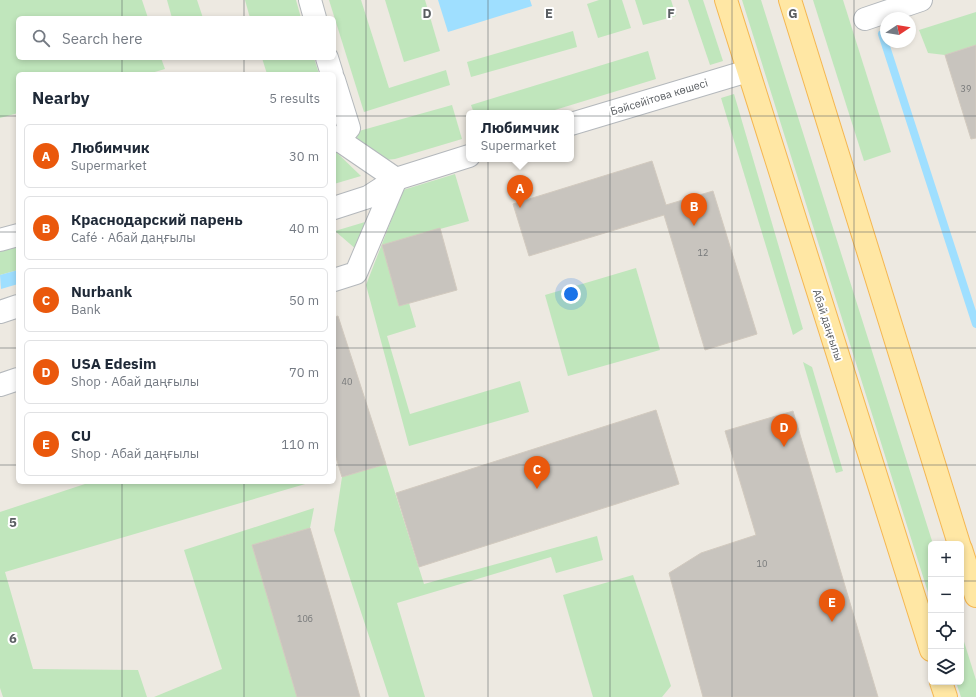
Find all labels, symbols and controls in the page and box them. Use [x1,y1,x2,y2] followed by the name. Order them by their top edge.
[422,5,432,22] text: D
[545,5,553,22] text: E
[667,5,675,22] text: F
[788,5,798,22] text: G
[880,12,916,48] north arrow
[16,16,336,60] search box
[30,27,52,49] icon: search
[62,29,142,48] text: Search here
[609,76,709,118] street label: Бәйсейітова көшесі
[961,83,971,94] house number: 39
[32,87,90,109] text: Nearby
[269,90,320,107] text: 5 results
[466,110,574,162] popup
[481,118,559,137] text: Любимчик
[481,137,556,154] text: Supermarket
[71,138,150,157] text: Любимчик
[42,148,50,165] text: A
[289,148,319,165] text: 30 m
[71,157,147,174] text: Supermarket
[507,175,533,208] pin: A
[681,193,707,226] pin: B
[71,210,243,229] text: Краснодарский парень
[42,220,50,237] text: B
[289,220,319,237] text: 40 m
[71,229,196,246] text: Café · Абай даңғылы
[698,247,708,258] house number: 12
[71,282,132,301] text: Nurbank
[561,284,581,304] your location
[810,287,846,363] street label: Абай даңғылы
[42,292,50,309] text: C
[289,292,319,309] text: 50 m
[71,301,101,318] text: Bank
[71,354,156,373] text: USA Edesim
[41,364,51,381] text: D
[289,364,319,381] text: 70 m
[71,373,199,390] text: Shop · Абай даңғылы
[342,376,352,387] house number: 40
[771,414,797,447] pin: D
[71,426,91,445] text: CU
[42,436,50,453] text: E
[281,436,319,453] text: 110 m
[71,445,199,462] text: Shop · Абай даңғылы
[524,456,550,489] pin: C
[9,514,17,531] text: 5
[928,541,964,685] map controls
[928,541,964,577] button: +
[757,558,767,569] house number: 10
[928,577,964,613] button: −
[819,589,845,622] pin: E
[297,613,313,624] house number: 10б
[928,613,964,649] button: locate
[9,630,17,647] text: 6
[928,649,964,685] button: layers

